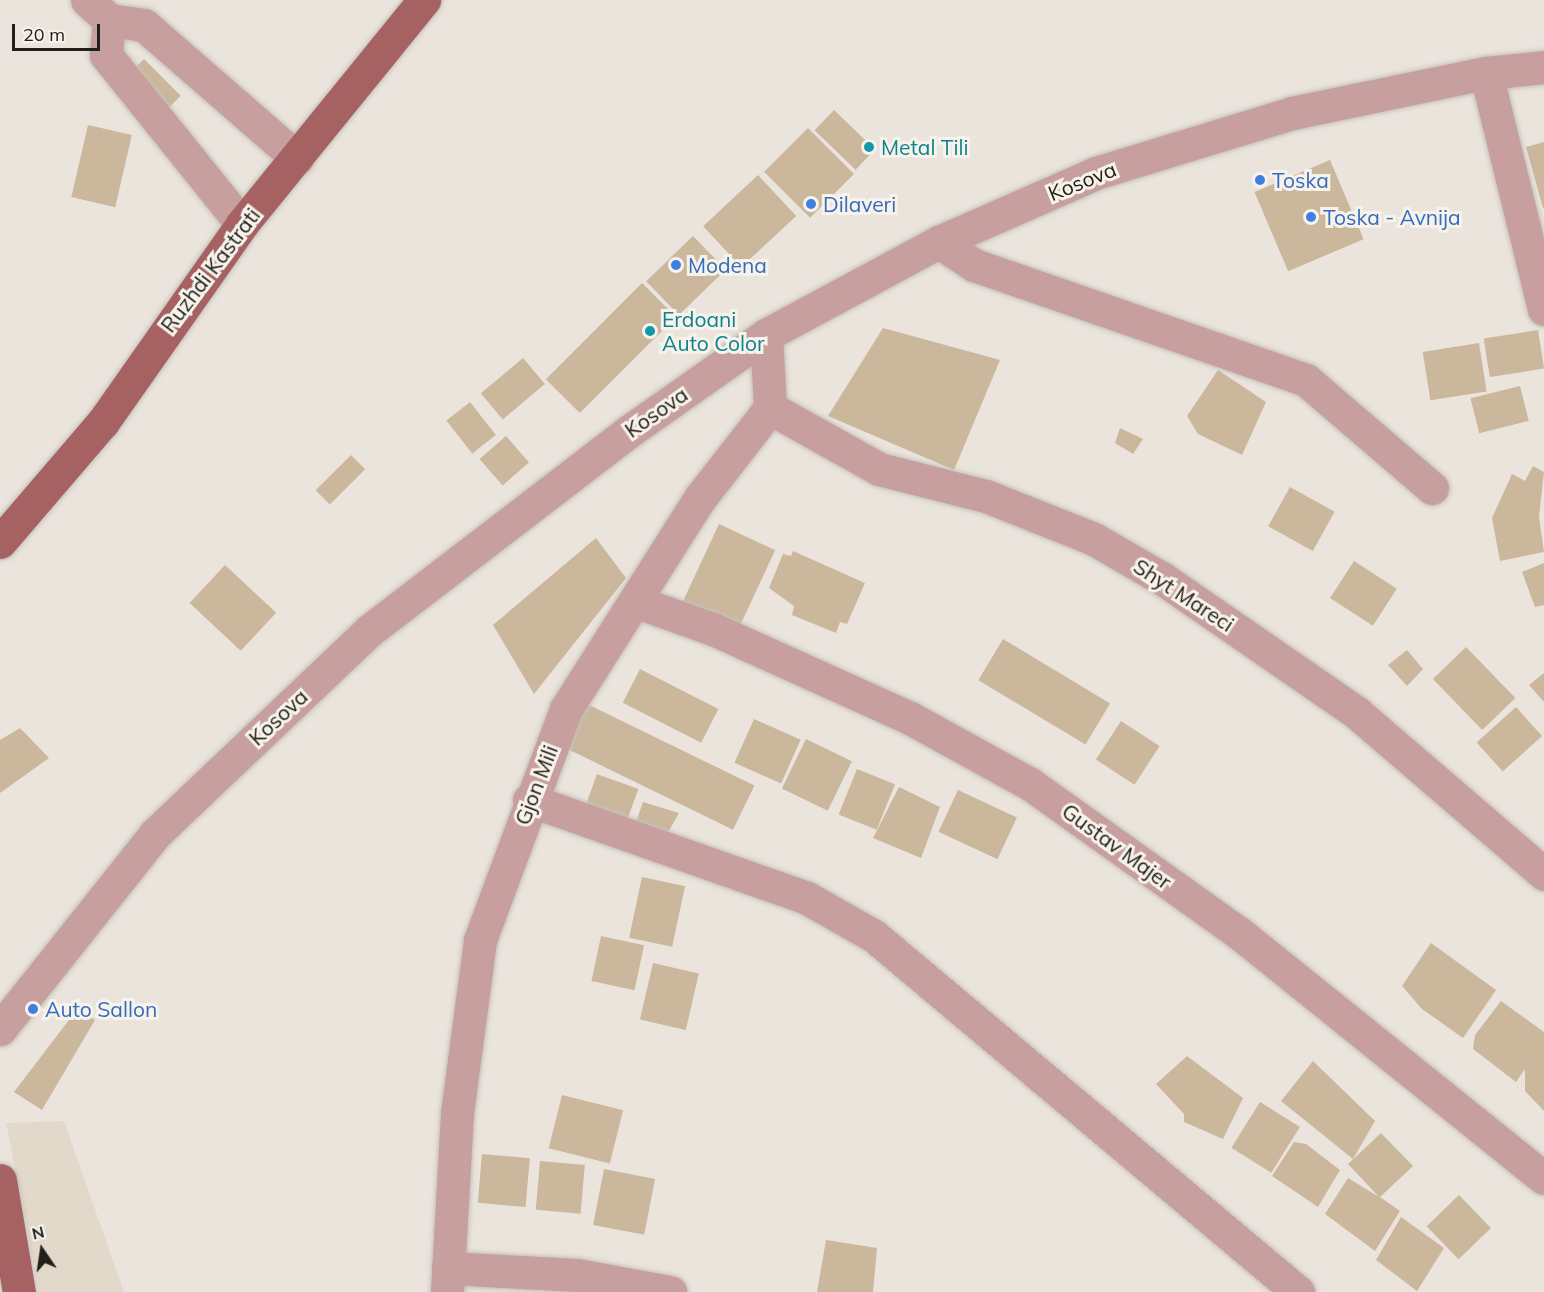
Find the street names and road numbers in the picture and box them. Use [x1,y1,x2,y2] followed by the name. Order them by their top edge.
[1044,156,1120,206] street label: Kosova
[155,203,265,337] street label: Ruzhdi Kastrati
[620,381,692,443] street label: Kosova
[1129,553,1239,637] street label: Shyt Mareci
[243,684,313,750] street label: Kosova
[509,742,563,828] street label: Gjon Mili
[1057,798,1177,894] street label: Gustav Majer

